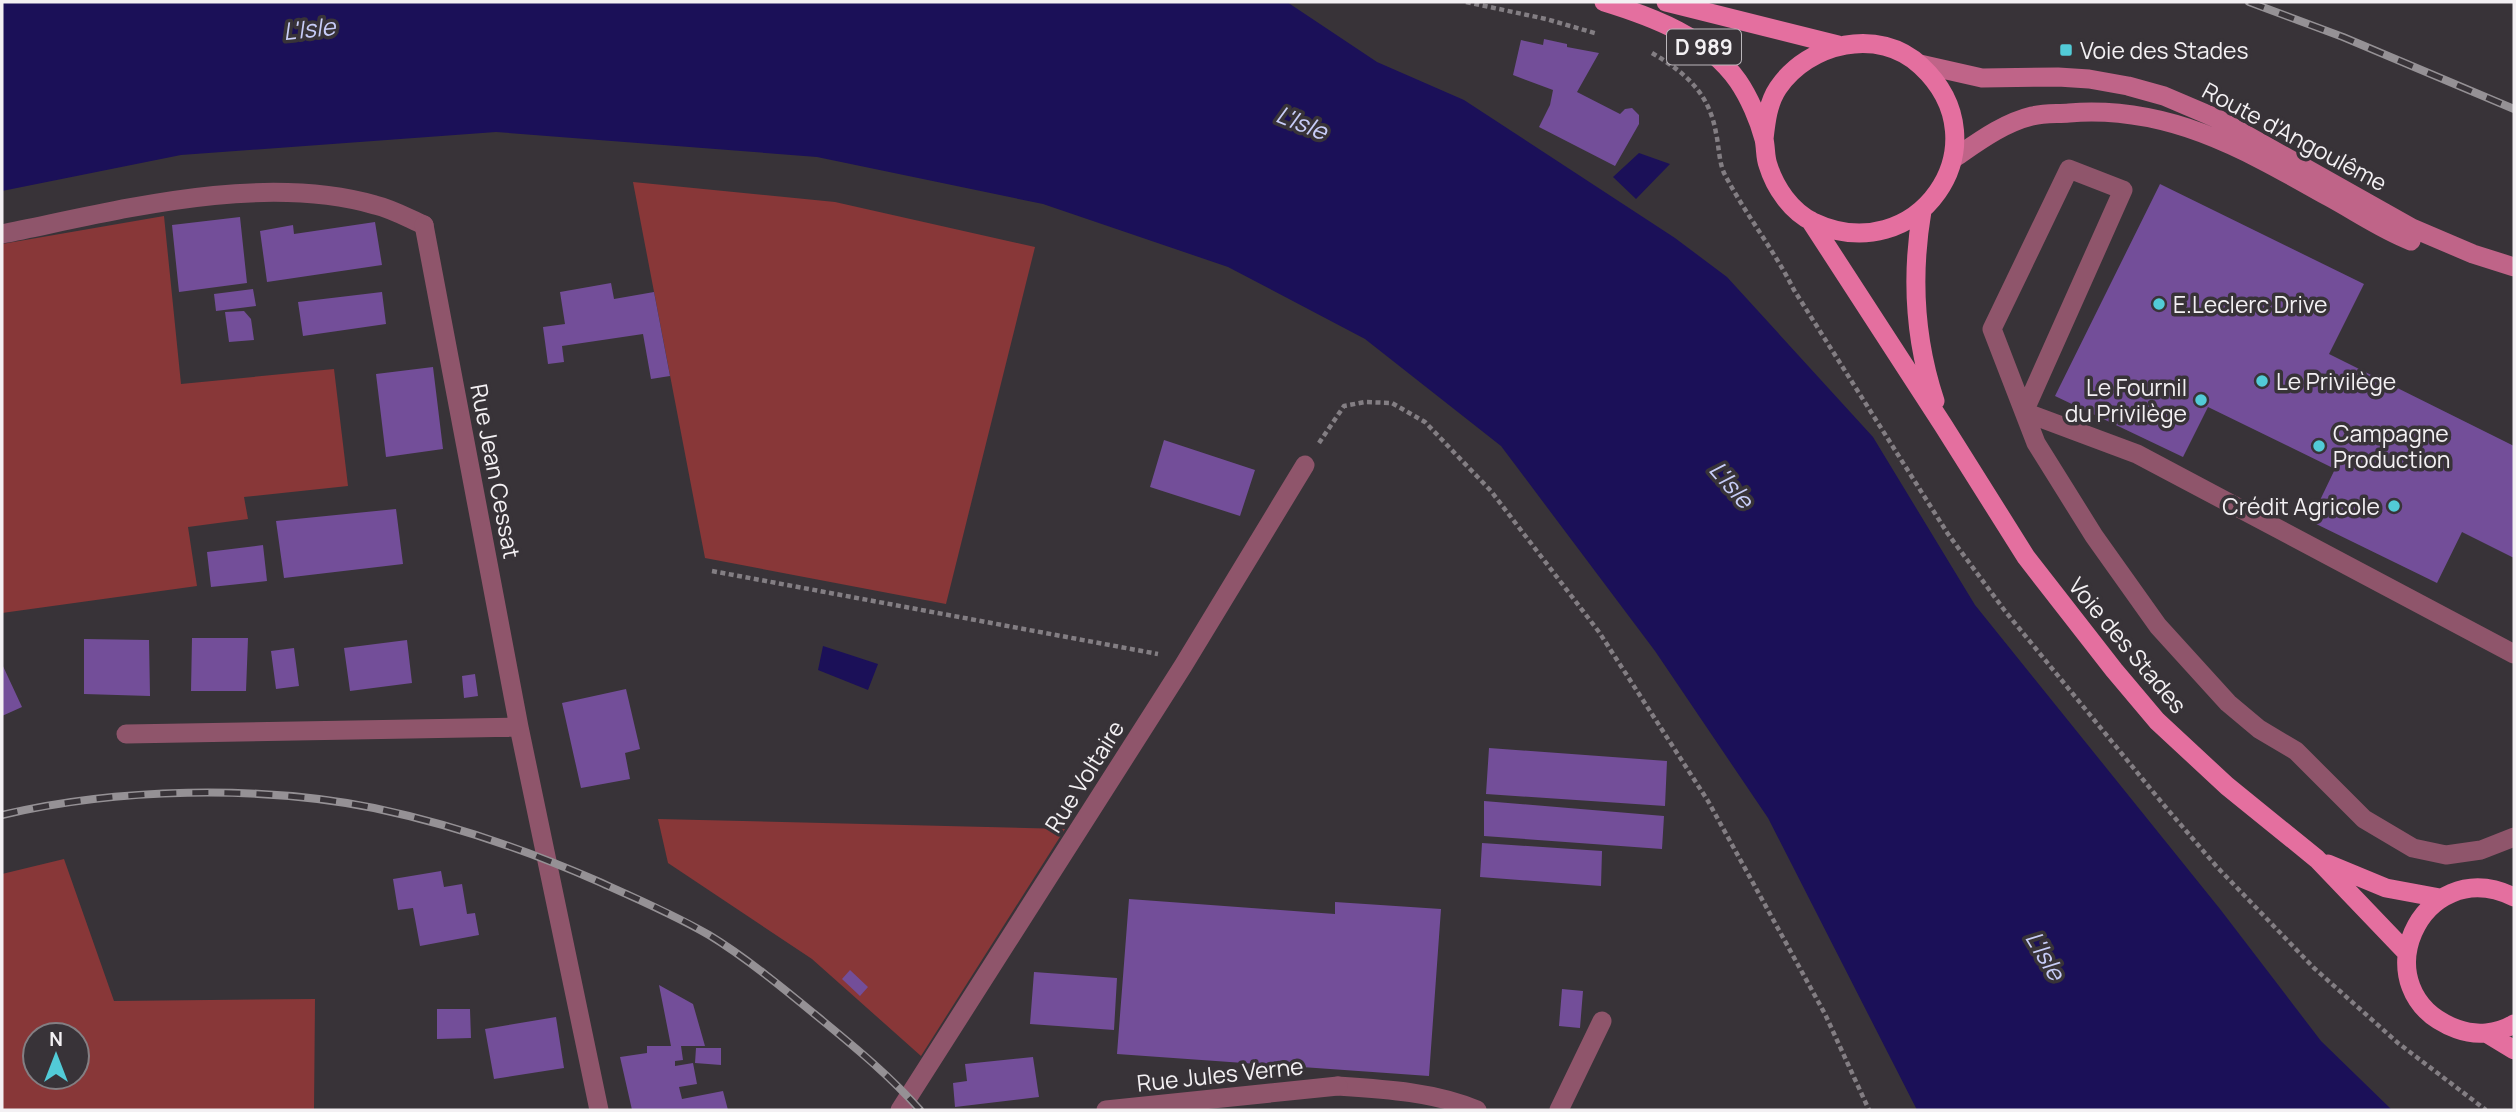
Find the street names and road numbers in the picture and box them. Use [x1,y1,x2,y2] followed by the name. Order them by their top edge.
[1667,30,1741,64] road number: D 989
[2197,74,2393,198] street label: Route d'Angoulême
[463,381,529,561] street label: Rue Jean Cessat
[2062,570,2194,720] street label: Voie des Stades
[1037,714,1131,838] street label: Rue Voltaire
[1135,1049,1305,1099] street label: Rue Jules Verne

